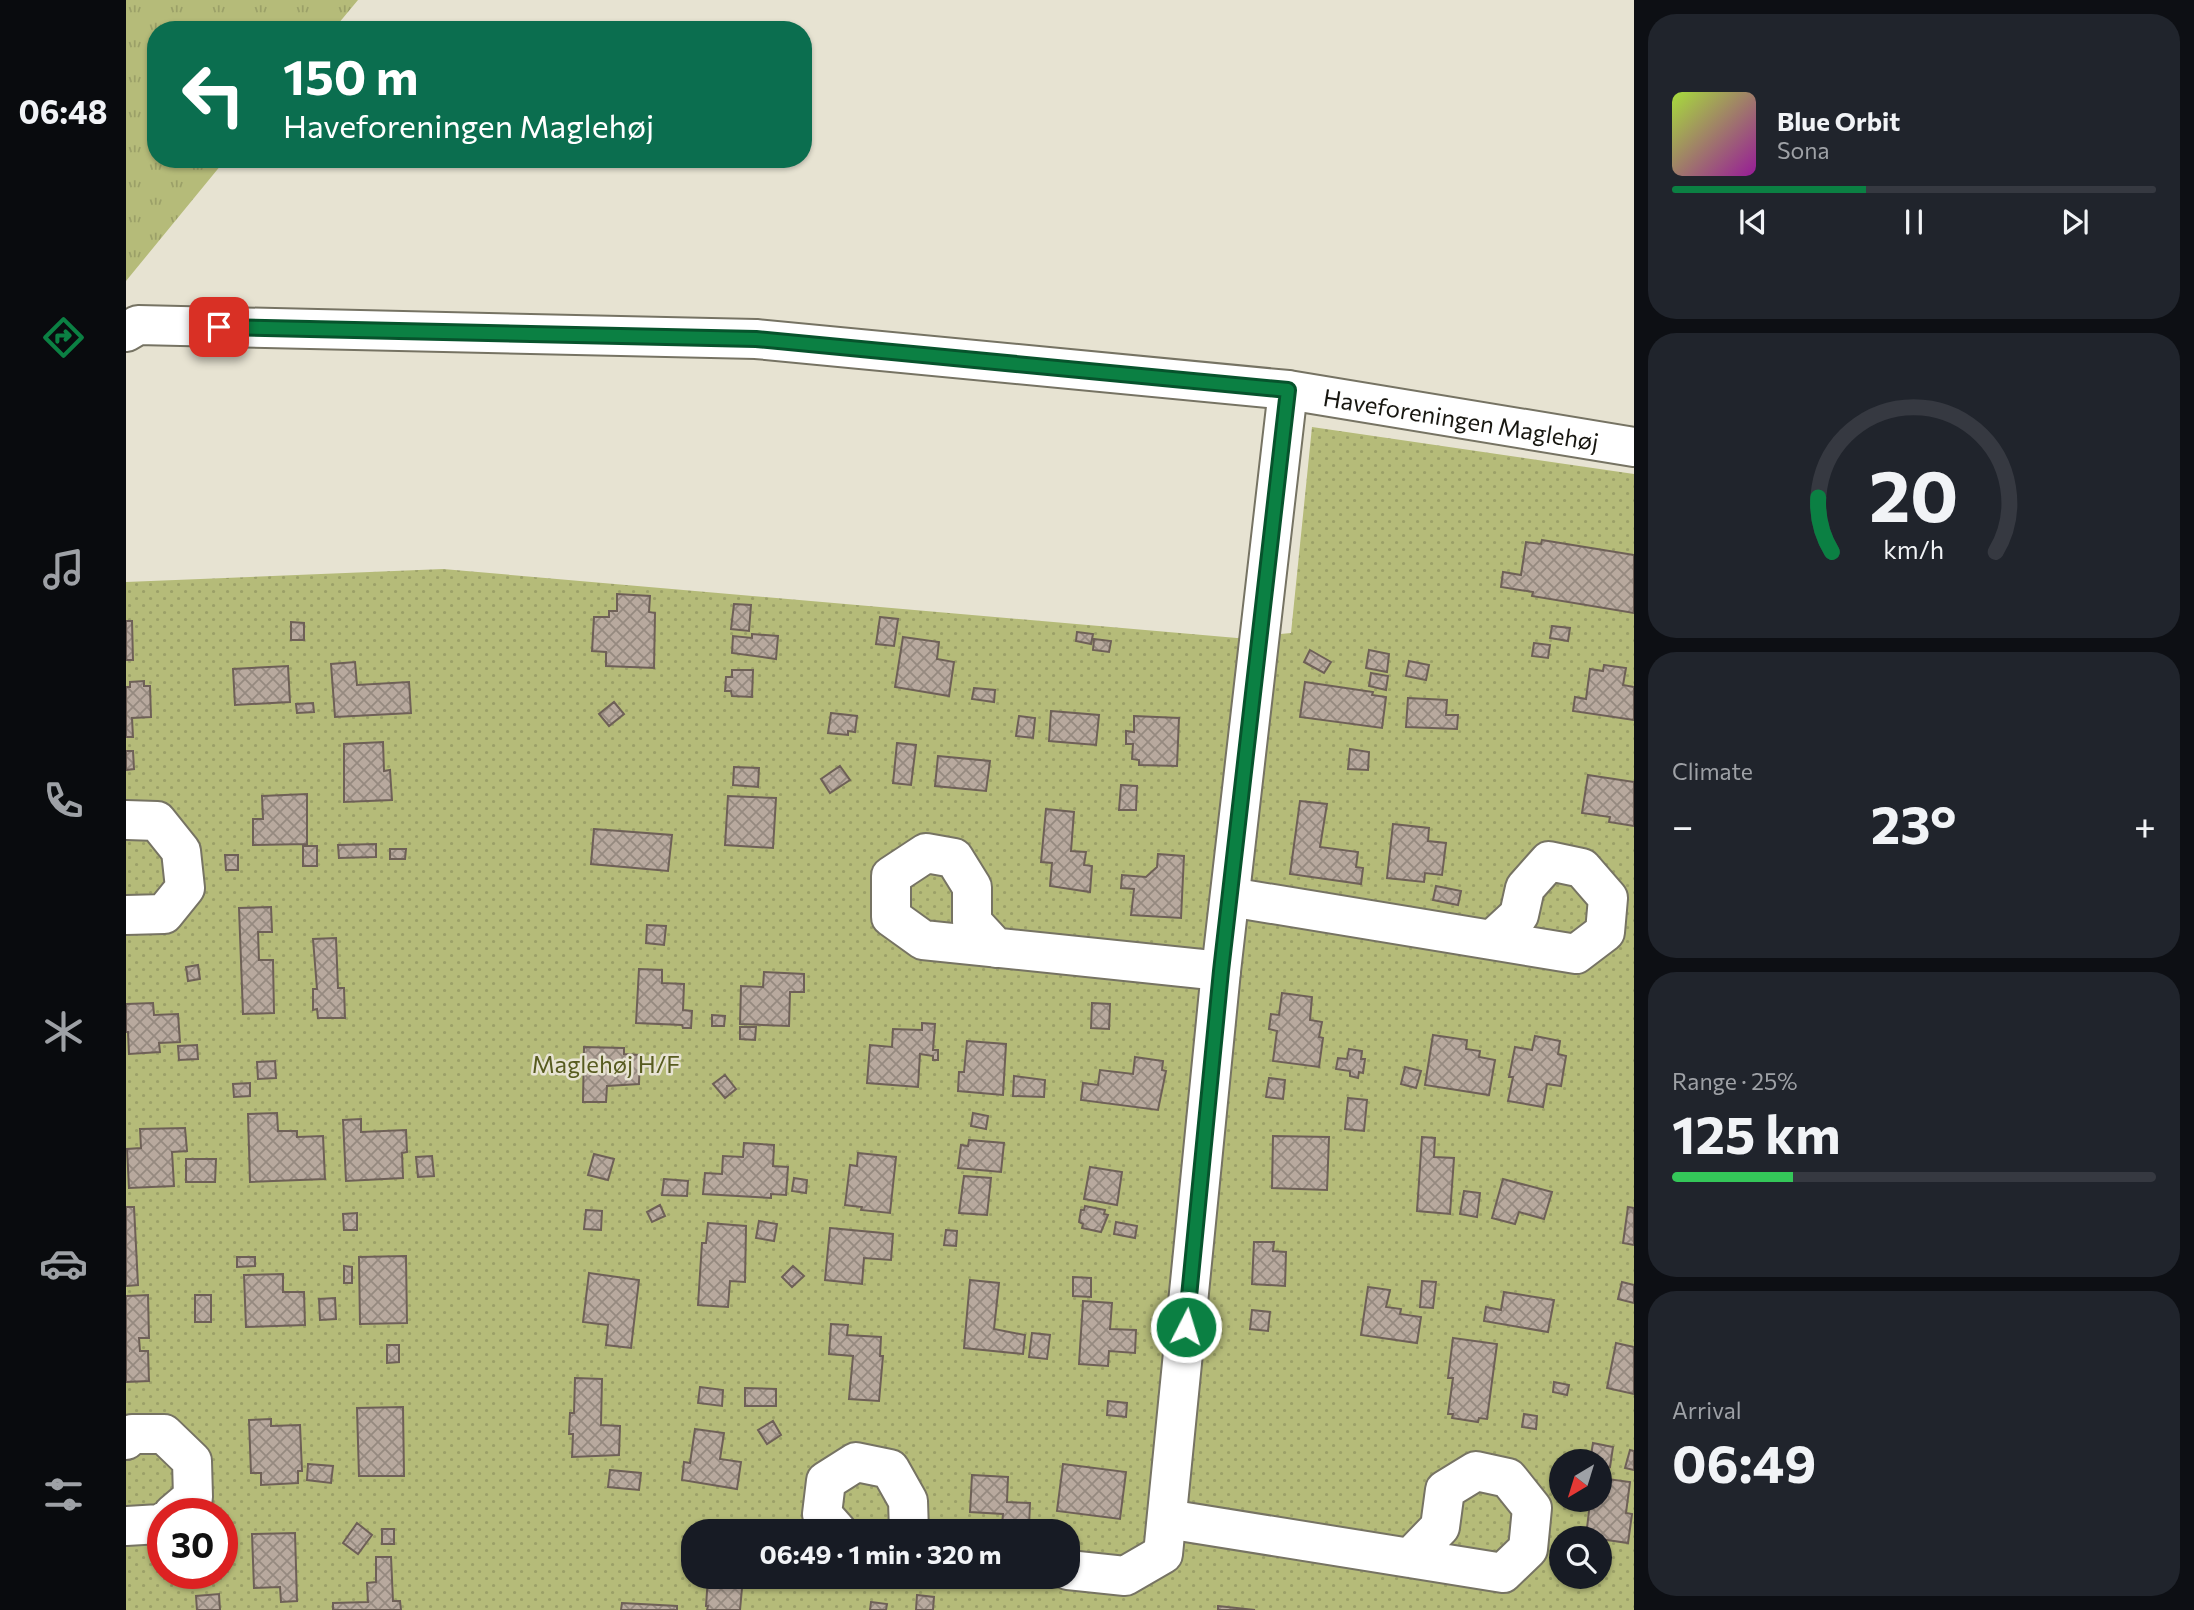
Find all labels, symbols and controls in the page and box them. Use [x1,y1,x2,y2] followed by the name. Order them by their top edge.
[283,45,418,105] text: 150 m
[168,49,259,140] icon: left
[19,91,107,131] text: 06:48
[283,105,654,145] text: Haveforeningen Maglehøj
[1777,105,1900,136] text: Blue Orbit
[1777,136,1829,164] text: Sona
[1734,203,1772,241] icon: previous
[1895,203,1933,241] icon: pause
[2056,203,2094,241] icon: next
[189,297,249,357] pin
[200,308,238,346] icon: arrive
[39,313,88,362] icon: directions
[1321,382,1601,455] street label: Haveforeningen Maglehøj
[1869,448,1959,537] text: 20
[1884,534,1944,564] text: km/h
[39,545,88,594] icon: music
[1672,757,1753,785] text: Climate
[39,776,88,825] icon: phone
[1871,791,1957,855] text: 23°
[1672,801,1694,848] text: −
[2134,801,2156,848] text: +
[39,1007,88,1056] icon: climate
[532,1049,680,1078] park label: Maglehøj H/F
[1672,1067,1797,1095] text: Range · 25%
[1672,1101,1841,1165] text: 125 km
[39,1239,88,1288] icon: car
[1149,1290,1223,1364] position arrow
[1672,1396,1742,1424] text: Arrival
[1672,1430,1816,1494] text: 06:49
[1549,1449,1612,1512] north arrow
[1549,1449,1612,1589] map controls
[39,1470,88,1519] icon: filters
[147,1498,238,1589] speed limit sign: 30
[1549,1526,1612,1589] button: search
[759,1538,1002,1569] text: 06:49 · 1 min · 320 m

